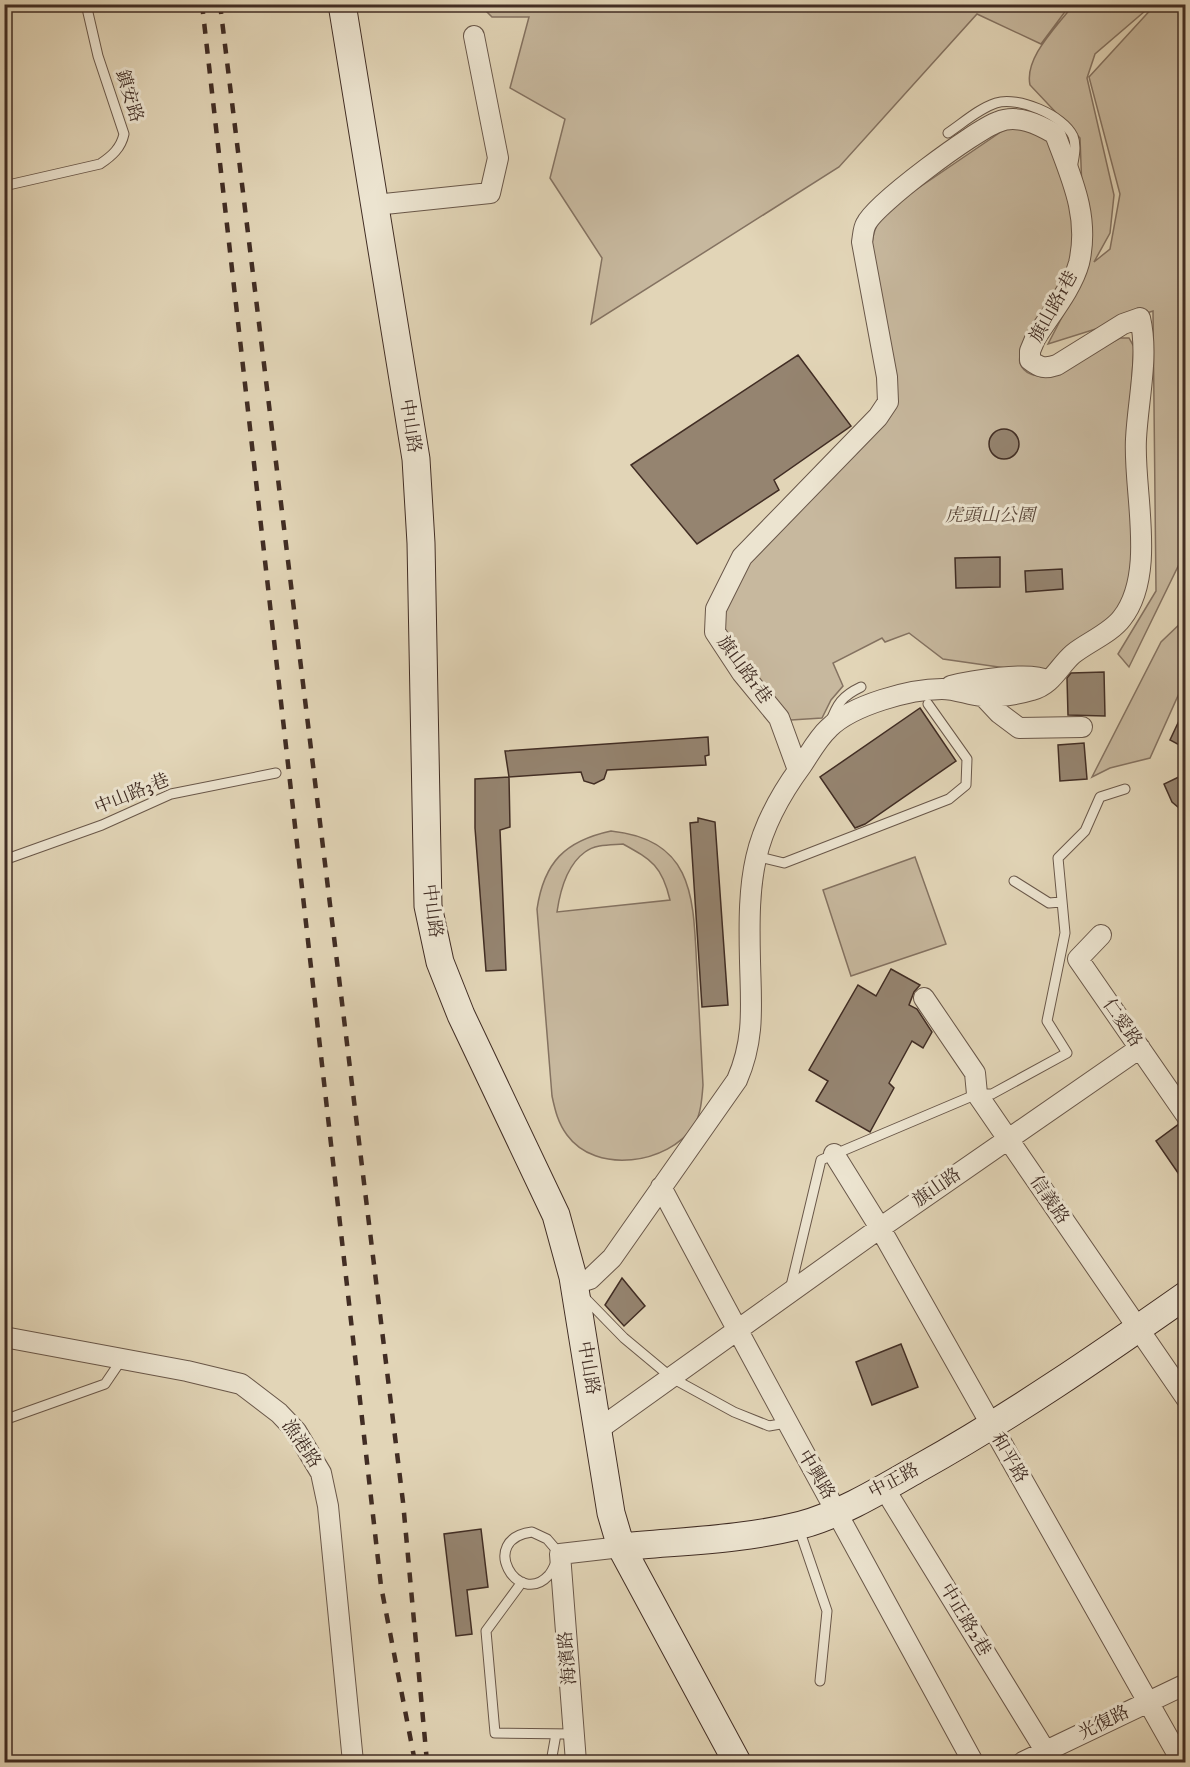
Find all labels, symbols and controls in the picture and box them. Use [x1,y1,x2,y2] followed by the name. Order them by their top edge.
[111,67,147,125] street label: 鎮安路
[1025,267,1083,347] street label: 旗山路1巷
[395,398,425,454] street label: 中山路
[945,505,1038,527] park label: 虎頭山公園
[712,632,776,708] street label: 旗山路1巷
[91,769,173,819] street label: 中山路3巷
[418,883,446,939] street label: 中山路
[1098,995,1146,1051] street label: 仁愛路
[909,1164,965,1212] street label: 旗山路
[1025,1171,1073,1229] street label: 信義路
[572,1340,604,1396] street label: 中山路
[277,1415,325,1473] street label: 漁港路
[986,1429,1032,1487] street label: 和平路
[793,1446,839,1504] street label: 中興路
[865,1459,923,1503] street label: 中正路
[935,1580,995,1660] street label: 中正路2巷
[555,1630,581,1686] street label: 海濱路
[1075,1701,1133,1745] street label: 光復路

